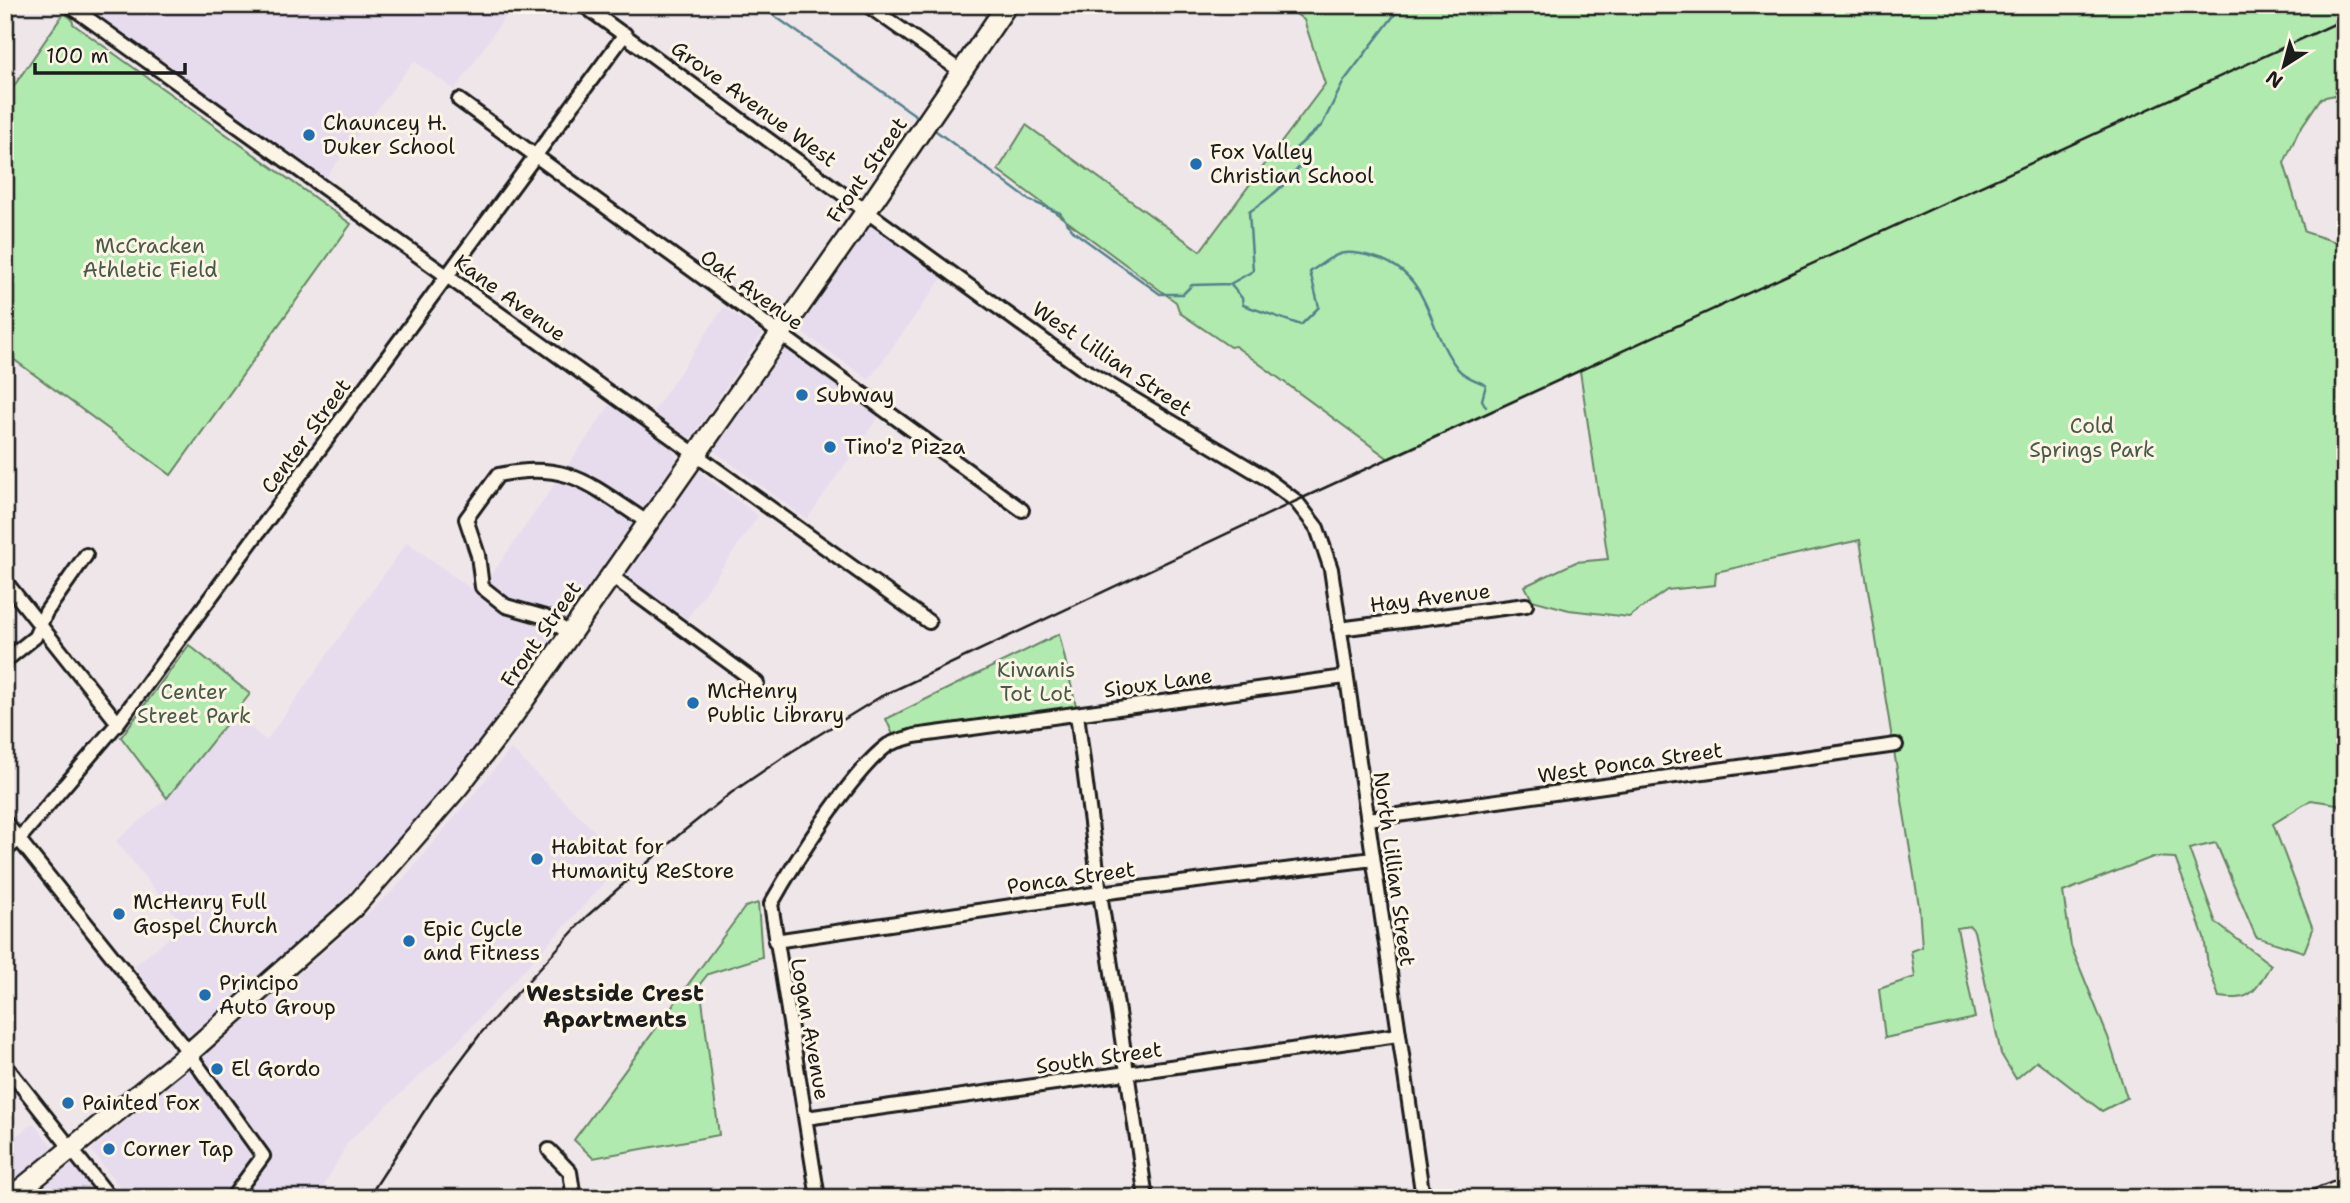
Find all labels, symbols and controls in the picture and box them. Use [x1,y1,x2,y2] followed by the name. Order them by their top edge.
[35,32,186,76] scale bar
[2248,32,2318,102] north arrow
[665,34,843,174] street label: Grove Avenue West
[46,42,109,70] text: 100 m
[2261,65,2288,94] text: N
[323,109,456,161] place label: Chauncey H. Duker School
[820,112,914,228] street label: Front Street
[301,127,317,143] marker: Chauncey H. Duker School
[1210,138,1374,190] place label: Fox Valley Christian School
[1188,156,1204,172] marker: Fox Valley Christian School
[82,232,218,284] park label: McCracken Athletic Field
[695,243,809,337] street label: Oak Avenue
[448,248,572,348] street label: Kane Avenue
[1027,295,1197,423] street label: West Lillian Street
[255,373,357,499] street label: Center Street
[816,381,894,409] place label: Subway
[794,387,810,403] marker: Subway
[2029,412,2155,464] park label: Cold Springs Park
[844,433,965,461] place label: Tino'z Pizza
[822,439,838,455] marker: Tino'z Pizza
[494,576,588,692] street label: Front Street
[1368,577,1492,619] street label: Hay Avenue
[997,656,1075,708] park label: Kiwanis Tot Lot
[1102,662,1214,704] street label: Sioux Lane
[707,677,844,729] place label: McHenry Public Library
[137,678,251,730] park label: Center Street Park
[685,695,701,711] marker: McHenry Public Library
[1536,736,1724,790] street label: West Ponca Street
[1366,770,1422,968] street label: North Lillian Street
[551,833,735,885] place label: Habitat for Humanity ReStore
[529,851,545,867] marker: Habitat for Humanity ReStore
[1005,855,1137,901] street label: Ponca Street
[133,888,278,940] place label: McHenry Full Gospel Church
[111,906,127,922] marker: McHenry Full Gospel Church
[423,915,540,967] place label: Epic Cycle and Fitness
[401,933,417,949] marker: Epic Cycle and Fitness
[784,956,836,1102] street label: Logan Avenue
[219,969,336,1021] place label: Principo Auto Group
[526,978,704,1034] district label: Westside Crest Apartments
[197,987,213,1003] marker: Principo Auto Group
[1034,1035,1164,1081] street label: South Street
[231,1055,321,1083] place label: El Gordo
[209,1061,225,1077] marker: El Gordo
[82,1089,200,1117] place label: Painted Fox
[60,1095,76,1111] marker: Painted Fox
[123,1135,234,1163] place label: Corner Tap
[101,1141,117,1157] marker: Corner Tap

